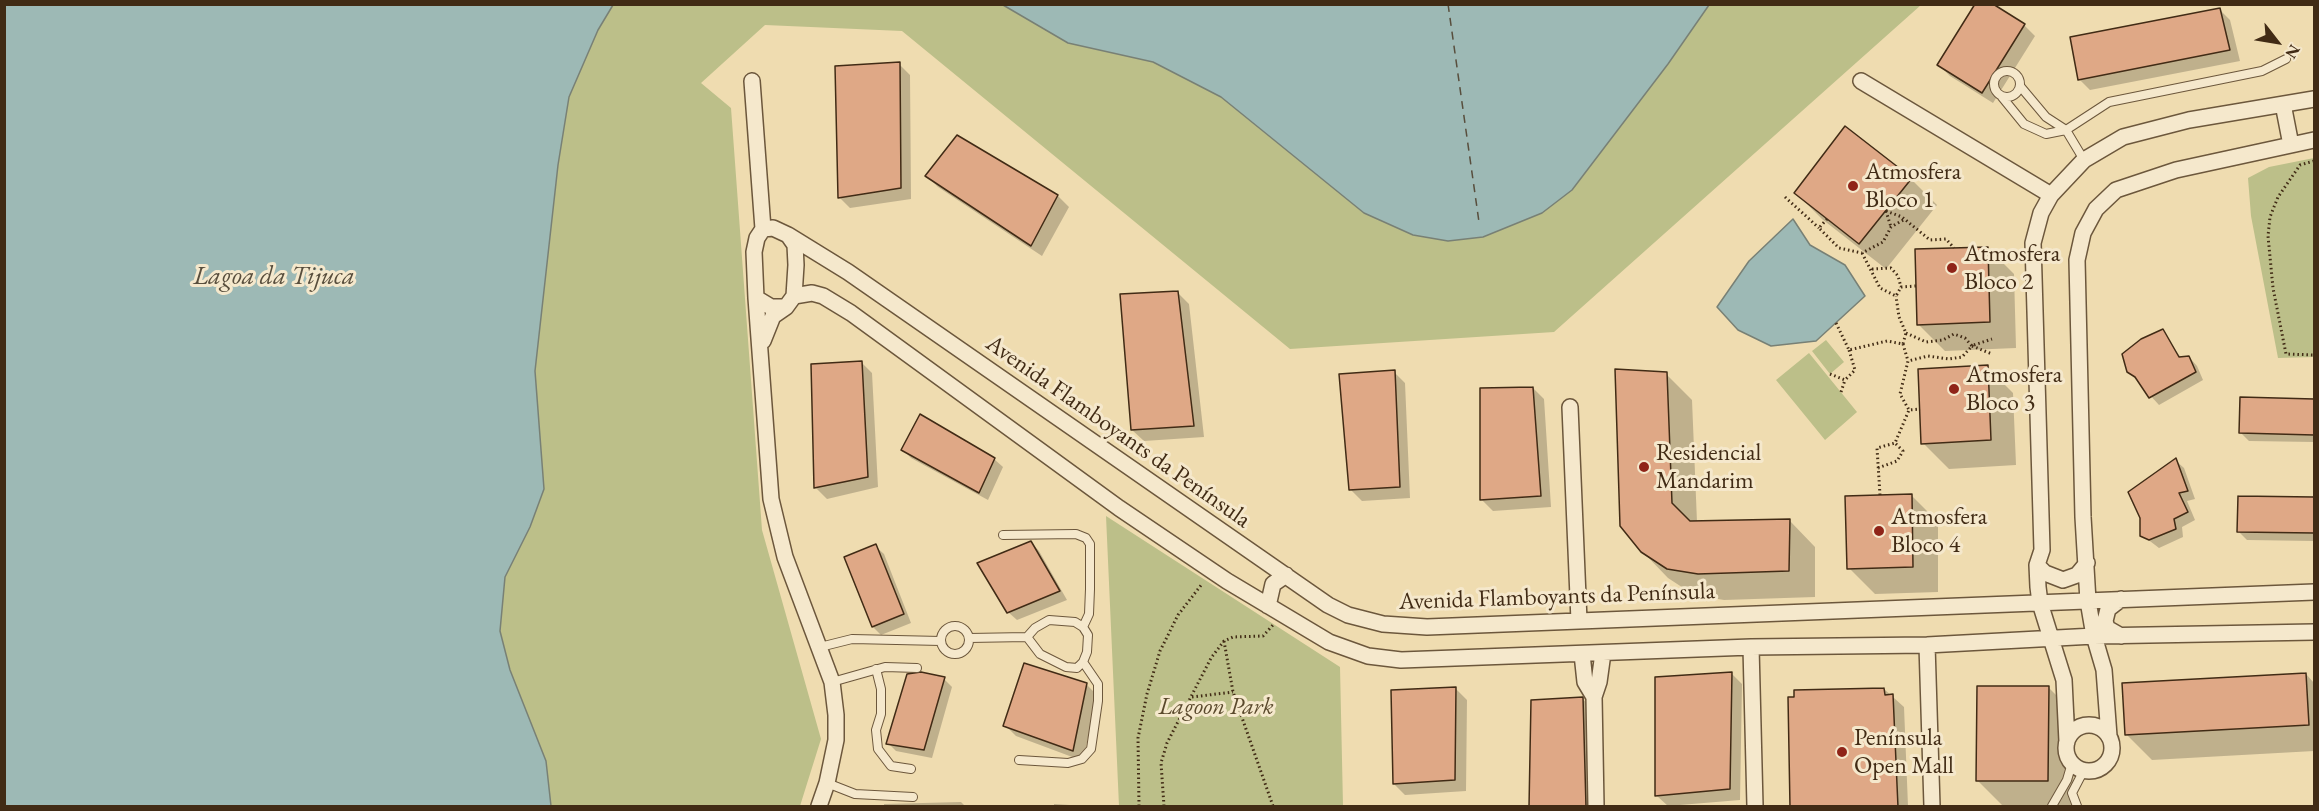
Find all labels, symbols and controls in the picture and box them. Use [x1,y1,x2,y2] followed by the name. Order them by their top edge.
[2247,12,2307,72] north arrow
[2281,41,2305,62] text: N
[1865,158,1961,214] place label: Atmosfera Bloco 1
[1846,179,1860,193] marker: Atmosfera Bloco 1
[1964,240,2060,296] place label: Atmosfera Bloco 2
[193,261,355,293] water label: Lagoa da Tijuca
[1945,261,1959,275] marker: Atmosfera Bloco 2
[980,329,1256,535] street label: Avenida Flamboyants da Península
[1966,361,2062,417] place label: Atmosfera Bloco 3
[1947,382,1961,396] marker: Atmosfera Bloco 3
[1656,439,1761,495] place label: Residencial Mandarim
[1637,460,1651,474] marker: Residencial Mandarim
[1891,503,1987,559] place label: Atmosfera Bloco 4
[1872,524,1886,538] marker: Atmosfera Bloco 4
[1398,577,1716,617] street label: Avenida Flamboyants da Península
[1158,693,1274,721] park label: Lagoon Park
[1854,724,1954,780] place label: Península Open Mall
[1835,745,1849,759] marker: Península Open Mall

